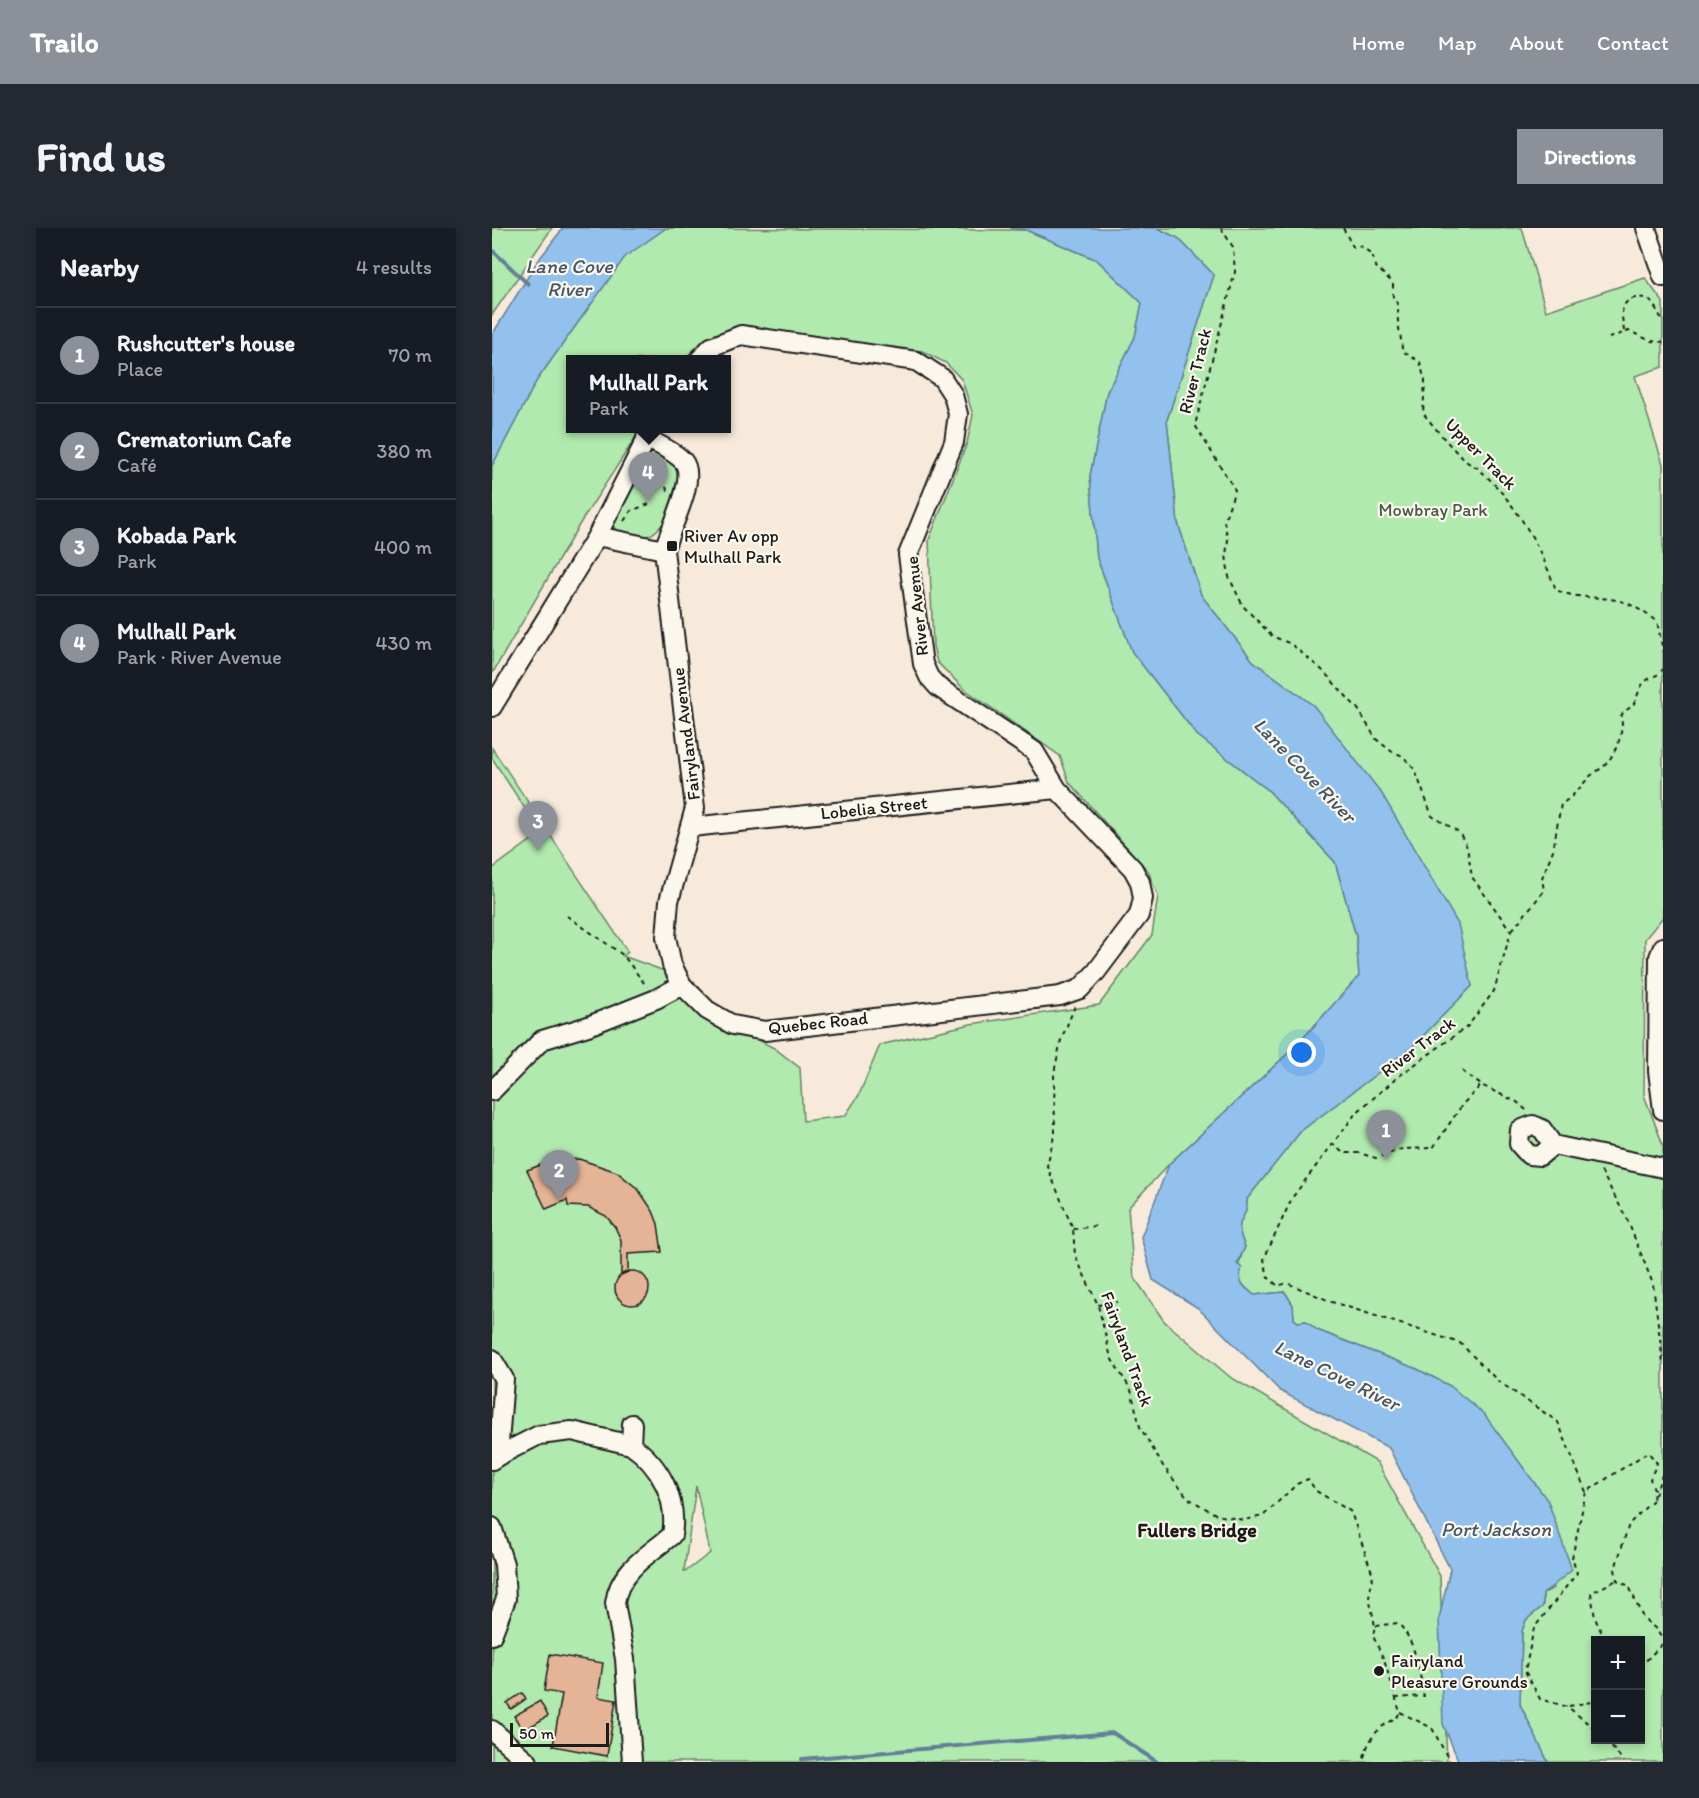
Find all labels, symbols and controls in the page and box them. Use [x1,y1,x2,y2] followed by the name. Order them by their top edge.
[30,25,99,59] text: Trailo
[1352,30,1405,55] text: Home
[1438,30,1477,55] text: Map
[1510,30,1564,55] text: About
[1597,30,1669,55] text: Contact
[1517,129,1663,184] button: Directions
[36,131,166,182] text: Find us
[60,251,139,283] text: Nearby
[525,254,614,301] water label: Lane Cove River
[356,255,432,279] text: 4 results
[1174,326,1216,416] street label: River Track
[117,330,295,357] text: Rushcutter's house
[75,343,84,367] text: 1
[388,343,432,367] text: 70 m
[566,355,731,433] popup
[117,357,163,381] text: Place
[589,369,708,396] text: Mulhall Park
[589,396,628,420] text: Park
[1441,414,1522,495] street label: Upper Track
[117,426,292,453] text: Crematorium Cafe
[74,439,85,463] text: 2
[377,439,432,463] text: 380 m
[628,452,668,502] pin: 4
[117,453,157,477] text: Café
[1378,499,1488,521] park label: Mowbray Park
[117,522,236,549] text: Kobada Park
[684,525,782,568] place label: River Av opp Mulhall Park
[74,535,85,559] text: 3
[374,535,432,559] text: 400 m
[665,539,679,553] marker: River Av opp Mulhall Park
[117,549,156,573] text: Park
[901,555,933,657] street label: River Avenue
[117,618,236,645] text: Mulhall Park
[73,631,86,655] text: 4
[375,631,432,655] text: 430 m
[117,645,282,669] text: Park · River Avenue
[667,666,705,802] street label: Fairyland Avenue
[1249,713,1362,829] water label: Lane Cove River
[819,791,929,825] street label: Lobelia Street
[518,802,558,851] pin: 3
[767,1007,869,1039] street label: Quebec Road
[1376,1012,1460,1082] street label: River Track
[1287,1038,1316,1067] your location
[1366,1110,1406,1160] pin: 1
[540,1150,578,1200] pin: 2
[1096,1289,1158,1409] street label: Fairyland Track
[1270,1334,1405,1417] water label: Lane Cove River
[1441,1517,1552,1541] water label: Port Jackson
[1137,1518,1257,1543] district label: Fullers Bridge
[1591,1636,1645,1744] map controls
[1591,1636,1645,1690] button: +
[1391,1650,1528,1693] place label: Fairyland Pleasure Grounds
[1372,1664,1386,1678] marker: Fairyland Pleasure Grounds
[1591,1690,1645,1744] button: −
[510,1720,609,1748] scale bar
[519,1724,554,1743] text: 50 m

